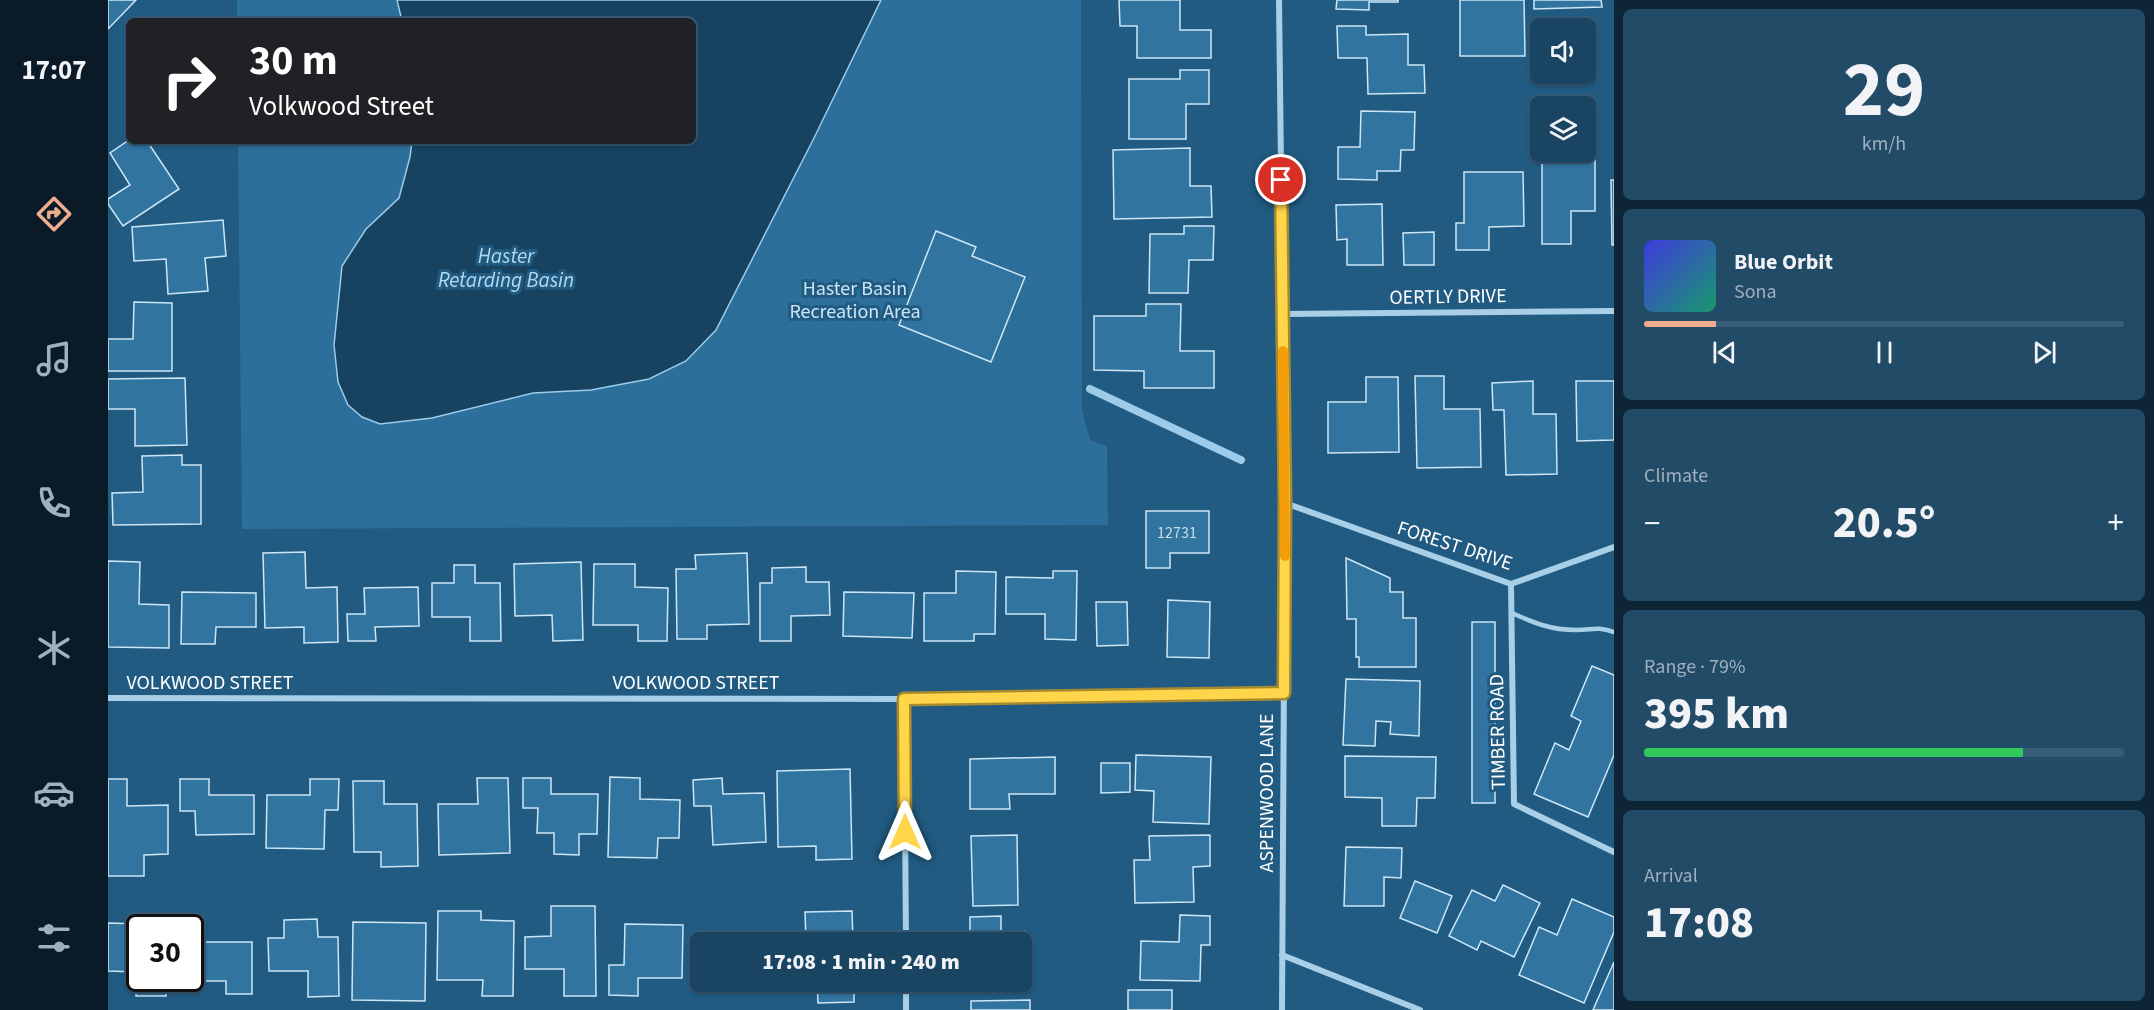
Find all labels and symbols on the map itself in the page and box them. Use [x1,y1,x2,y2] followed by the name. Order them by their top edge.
[1255,154,1306,205] pin
[438,241,574,295] water label: Haster Retarding Basin
[789,275,921,326] park label: Haster Basin Recreation Area
[1389,282,1507,312] street label: OERTLY DRIVE
[1393,514,1516,578] street label: FOREST DRIVE
[1157,522,1197,544] house number: 12731
[126,669,294,697] street label: VOLKWOOD STREET
[612,669,780,697] street label: VOLKWOOD STREET
[1483,674,1513,790] street label: TIMBER ROAD
[1253,714,1281,872] street label: ASPENWOOD LANE
[873,800,937,864] position arrow
[126,914,204,992] speed limit sign: 30

